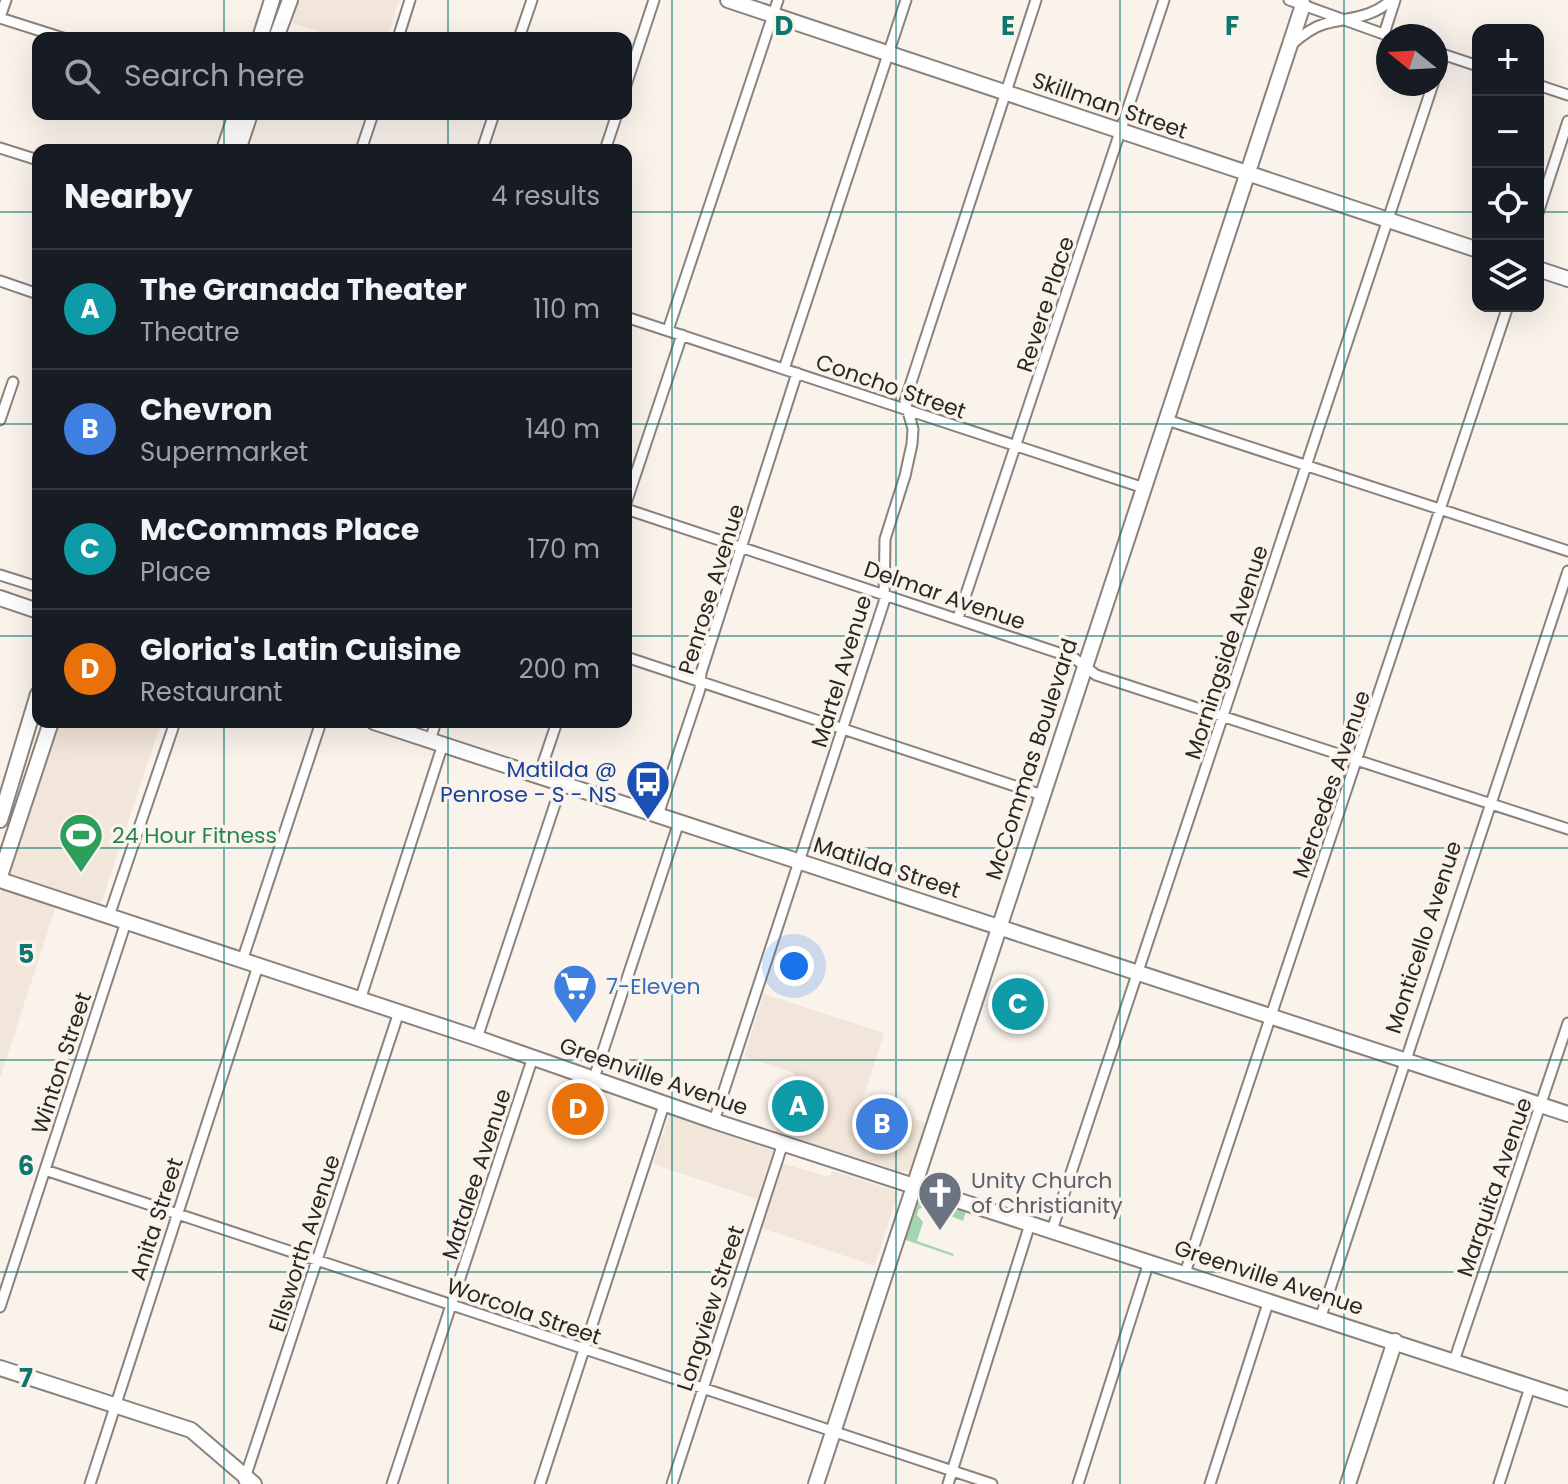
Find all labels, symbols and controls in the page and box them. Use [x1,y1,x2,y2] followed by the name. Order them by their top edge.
[775,8,794,44] text: D
[1001,8,1015,44] text: E
[1225,8,1239,44] text: F
[1376,24,1448,96] north arrow
[1472,24,1544,312] map controls
[1472,24,1544,96] button: +
[32,32,632,120] search box
[60,54,104,98] icon: search
[124,54,305,97] text: Search here
[1028,64,1192,147] street label: Skillman Street
[1472,96,1544,168] button: −
[1472,168,1544,240] button: locate
[64,172,193,220] text: Nearby
[491,178,600,214] text: 4 results
[1009,232,1082,376] street label: Revere Place
[1472,240,1544,312] button: layers
[140,268,467,311] text: The Granada Theater
[80,291,100,327] text: A
[533,291,600,327] text: 110 m
[140,314,240,350] text: Theatre
[812,346,970,427] street label: Concho Street
[140,388,273,431] text: Chevron
[81,411,99,447] text: B
[525,411,600,447] text: 140 m
[140,434,308,470] text: Supermarket
[671,500,752,678] street label: Penrose Avenue
[140,508,419,551] text: McCommas Place
[80,531,100,567] text: C
[527,531,600,567] text: 170 m
[1177,541,1276,763] street label: Morningside Avenue
[860,553,1030,638] street label: Delmar Avenue
[140,554,211,590] text: Place
[804,591,879,751] street label: Martel Avenue
[140,628,461,671] text: Gloria's Latin Cuisine
[978,635,1085,884] street label: McCommas Boulevard
[81,651,99,687] text: D
[519,651,600,687] text: 200 m
[140,674,283,710] text: Restaurant
[1285,686,1378,882] street label: Mercedes Avenue
[440,754,617,810] place label: Matilda @ Penrose - S - NS
[624,758,672,821] bus stop icon: Matilda @ Penrose - S - NS
[57,811,105,874] sports icon: 24 Hour Fitness
[112,820,277,851] place label: 24 Hour Fitness
[809,829,964,906] street label: Matilda Street
[1378,837,1469,1037] street label: Monticello Avenue
[18,936,34,972] text: 5
[774,946,814,986] your location
[551,962,599,1025] supermarket icon: 7-Eleven
[606,971,701,1002] place label: 7-Eleven
[992,974,1044,1034] pin: C
[24,988,99,1138] street label: Winton Street
[555,1030,752,1123] street label: Greenville Avenue
[772,1076,824,1136] pin: A
[552,1079,604,1139] pin: D
[434,1085,519,1264] street label: Matalee Avenue
[1449,1093,1540,1281] street label: Marquita Avenue
[856,1094,908,1154] pin: B
[18,1148,34,1184] text: 6
[261,1151,348,1336] street label: Ellsworth Avenue
[122,1154,191,1285] street label: Anita Street
[971,1165,1123,1221] place label: Unity Church of Christianity
[916,1169,964,1232] church icon: Unity Church of Christianity
[669,1221,752,1395] street label: Longview Street
[1170,1232,1368,1323] street label: Greenville Avenue
[442,1270,605,1352] street label: Worcola Street
[19,1360,33,1396] text: 7

